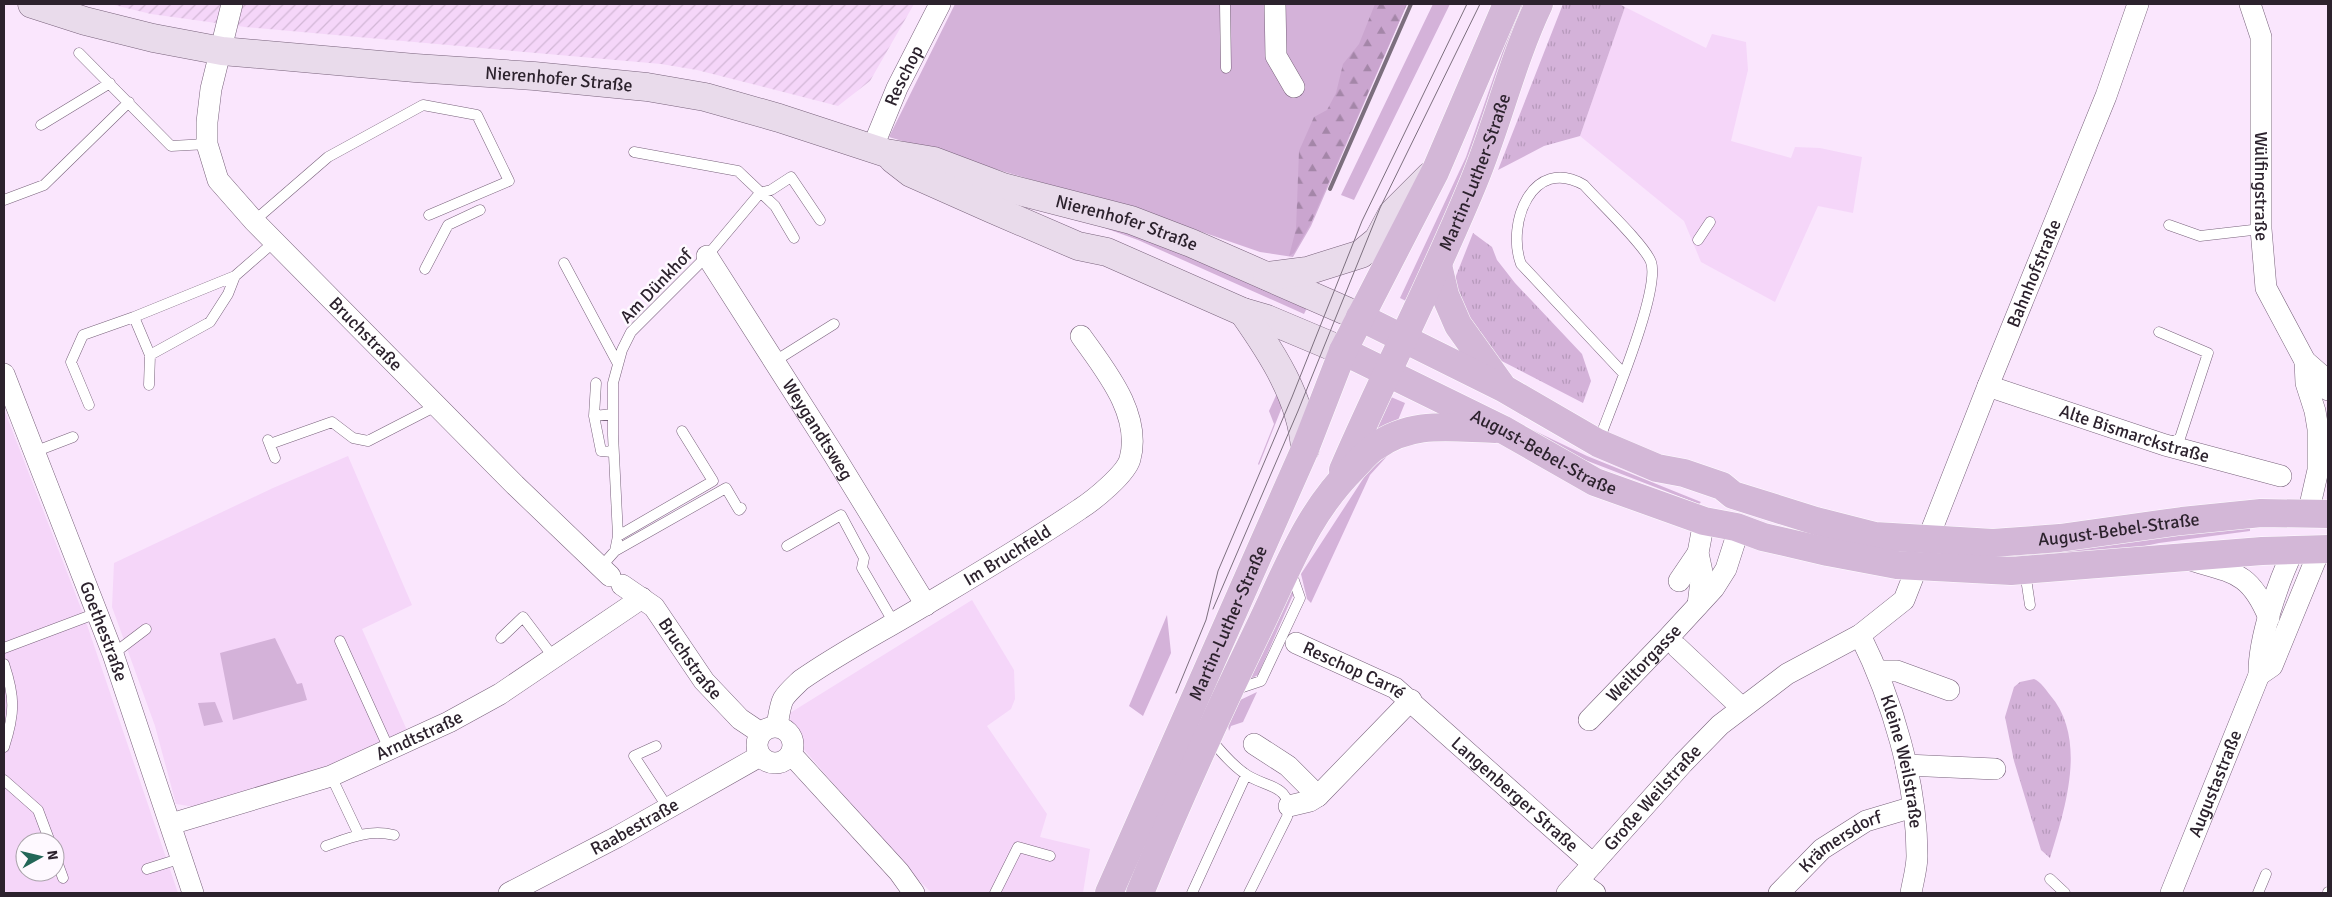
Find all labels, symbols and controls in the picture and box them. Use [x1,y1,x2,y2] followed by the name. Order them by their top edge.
[880,42,928,109] street label: Reschop
[484,62,634,97] street label: Nierenhofer Straße
[1434,91,1515,254] street label: Martin-Luther-Straße
[2250,131,2273,242] street label: Wülfingstraße
[1053,190,1201,256] street label: Nierenhofer Straße
[2002,216,2066,331] street label: Bahnhofstraße
[615,244,697,328] street label: Am Dünkhof
[324,292,407,376] street label: Bruchstraße
[778,375,858,484] street label: Weygandtsweg
[2057,400,2212,467] street label: Alte Bismarckstraße
[1467,404,1620,500] street label: August-Bebel-Straße
[2037,508,2201,551] street label: August-Bebel-Straße
[960,520,1055,590] street label: Im Bruchfeld
[1184,542,1272,704] street label: Martin-Luther-Straße
[75,578,132,684] street label: Goethestraße
[654,614,727,704] street label: Bruchstraße
[1602,620,1686,706] street label: Weiltorgasse
[1299,637,1410,703] street label: Reschop Carré
[1875,692,1927,829] street label: Kleine Weilstraße
[372,706,467,765] street label: Arndtstraße
[2184,727,2247,840] street label: Augustastraße
[1447,732,1583,857] street label: Langenberger Straße
[1599,740,1706,855] street label: Große Weilstraße
[587,793,683,860] street label: Raabestraße
[1794,806,1885,877] street label: Krämersdorf
[15,832,65,882] north arrow
[43,849,61,861] text: N

